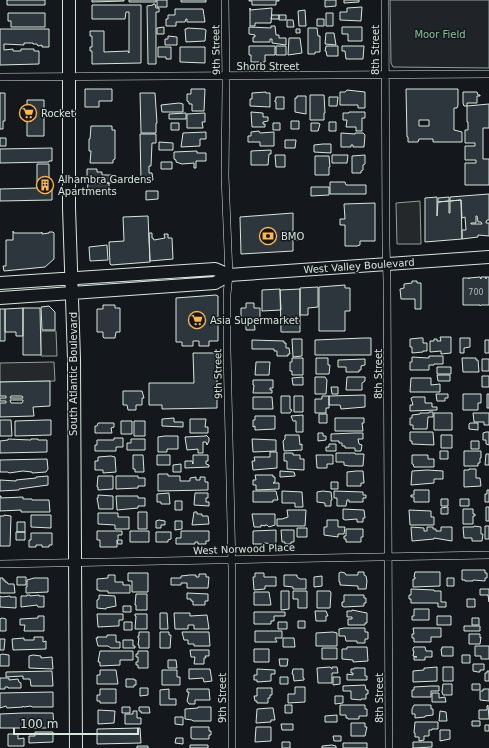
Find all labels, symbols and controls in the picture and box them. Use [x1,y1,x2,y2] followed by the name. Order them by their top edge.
[210,25,222,75] street label: 9th Street
[370,25,381,75] street label: 8th Street
[414,29,466,40] park label: Moor Field
[237,61,299,72] street label: Shorb Street
[18,103,38,123] supermarket icon: Rocket
[41,108,75,119] place label: Rocket
[58,174,151,197] place label: Alhambra Gardens Apartments
[35,175,55,195] building icon: Alhambra Gardens Apartments
[258,226,278,246] bank icon: BMO
[281,231,304,242] place label: BMO
[303,257,415,275] street label: West Valley Boulevard
[468,288,484,297] house number: 700
[187,310,207,330] supermarket icon: Asia Supermarket
[68,312,79,436] street label: South Atlantic Boulevard
[210,315,299,326] place label: Asia Supermarket
[212,349,224,399] street label: 9th Street
[373,349,384,399] street label: 8th Street
[193,542,295,556] street label: West Norwood Place
[217,673,228,723] street label: 9th Street
[374,673,385,723] street label: 8th Street
[14,710,138,736] scale bar
[20,717,58,731] text: 100 m

